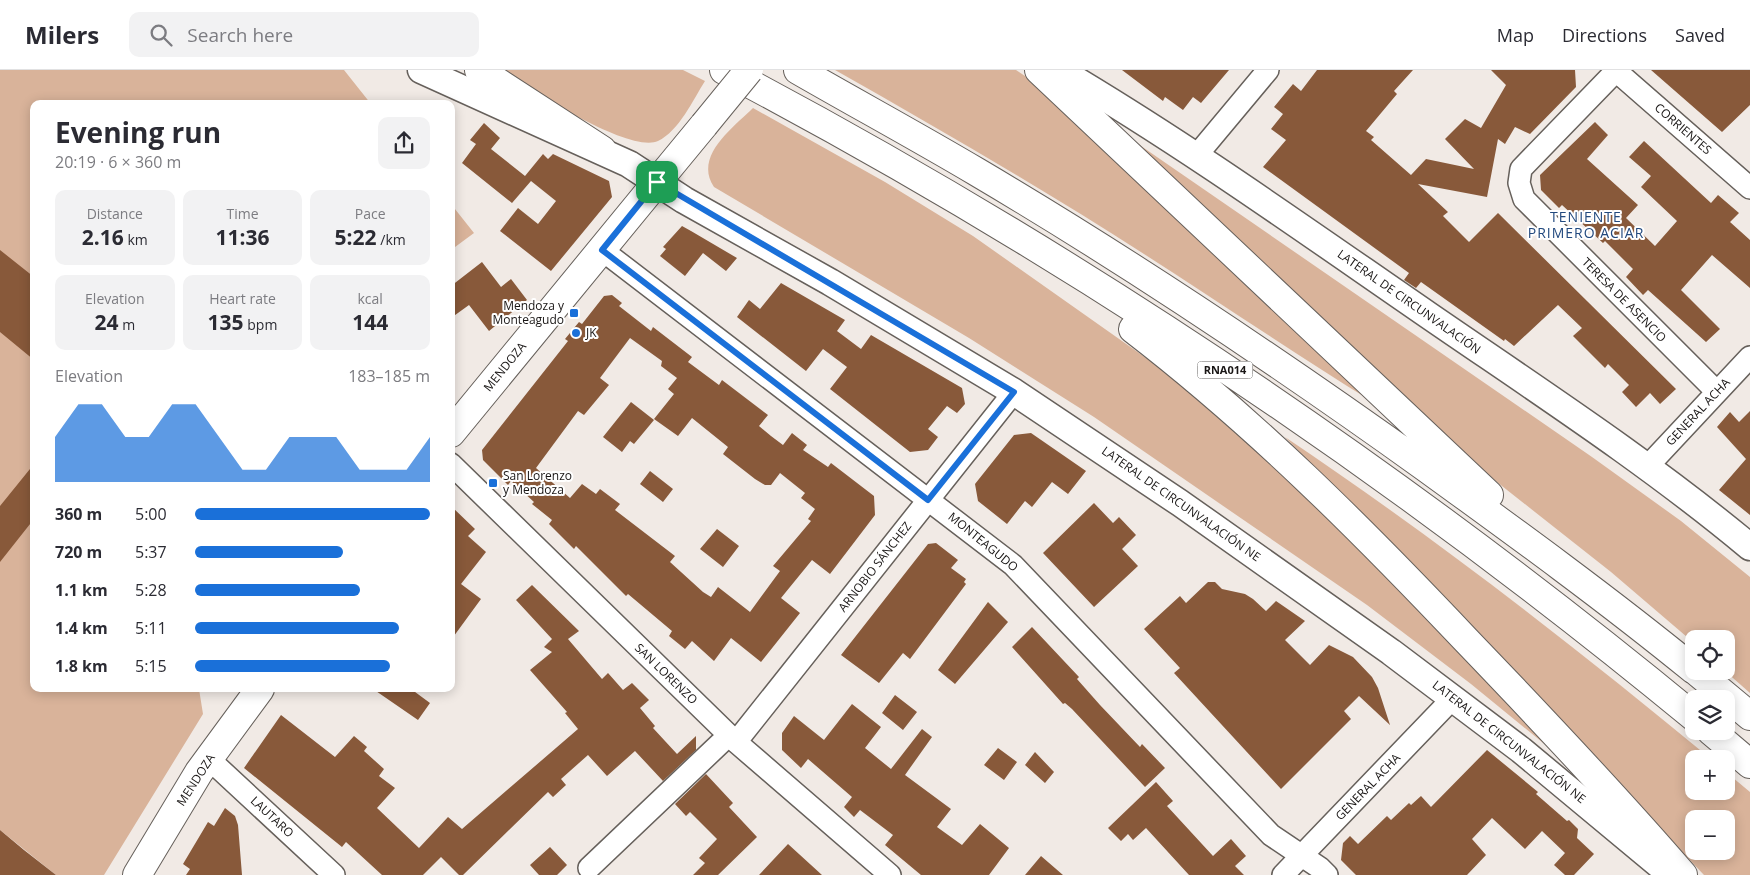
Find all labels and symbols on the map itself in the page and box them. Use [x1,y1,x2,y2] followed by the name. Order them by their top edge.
[1651,99,1716,158] street label: CORRIENTES
[636,161,678,203] pin
[1528,207,1644,242] district label: TENIENTE PRIMERO ACIAR
[1334,245,1484,358] street label: LATERAL DE CIRCUNVALACIÓN
[1578,254,1670,346] street label: TERESA DE ASENCIO
[493,297,565,328] place label: Mendoza y Monteagudo
[568,307,580,319] marker: Mendoza y Monteagudo
[585,324,597,341] place label: JK
[570,327,582,339] marker: JK
[479,338,530,395] street label: MENDOZA
[1198,362,1252,378] road number: RNA014
[1662,374,1734,449] street label: GENERAL ACHA
[1098,442,1264,565] street label: LATERAL DE CIRCUNVALACIÓN NE
[503,467,572,498] place label: San Lorenzo y Mendoza
[487,477,499,489] marker: San Lorenzo y Mendoza
[945,508,1022,575] street label: MONTEAGUDO
[834,518,915,615] street label: ARNOBIO SÁNCHEZ
[631,639,701,708] street label: SAN LORENZO
[1429,676,1590,807] street label: LATERAL DE CIRCUNVALACIÓN NE
[1331,749,1404,824] street label: GENERAL ACHA
[172,750,219,809] street label: MENDOZA
[247,792,298,841] street label: LAUTARO

